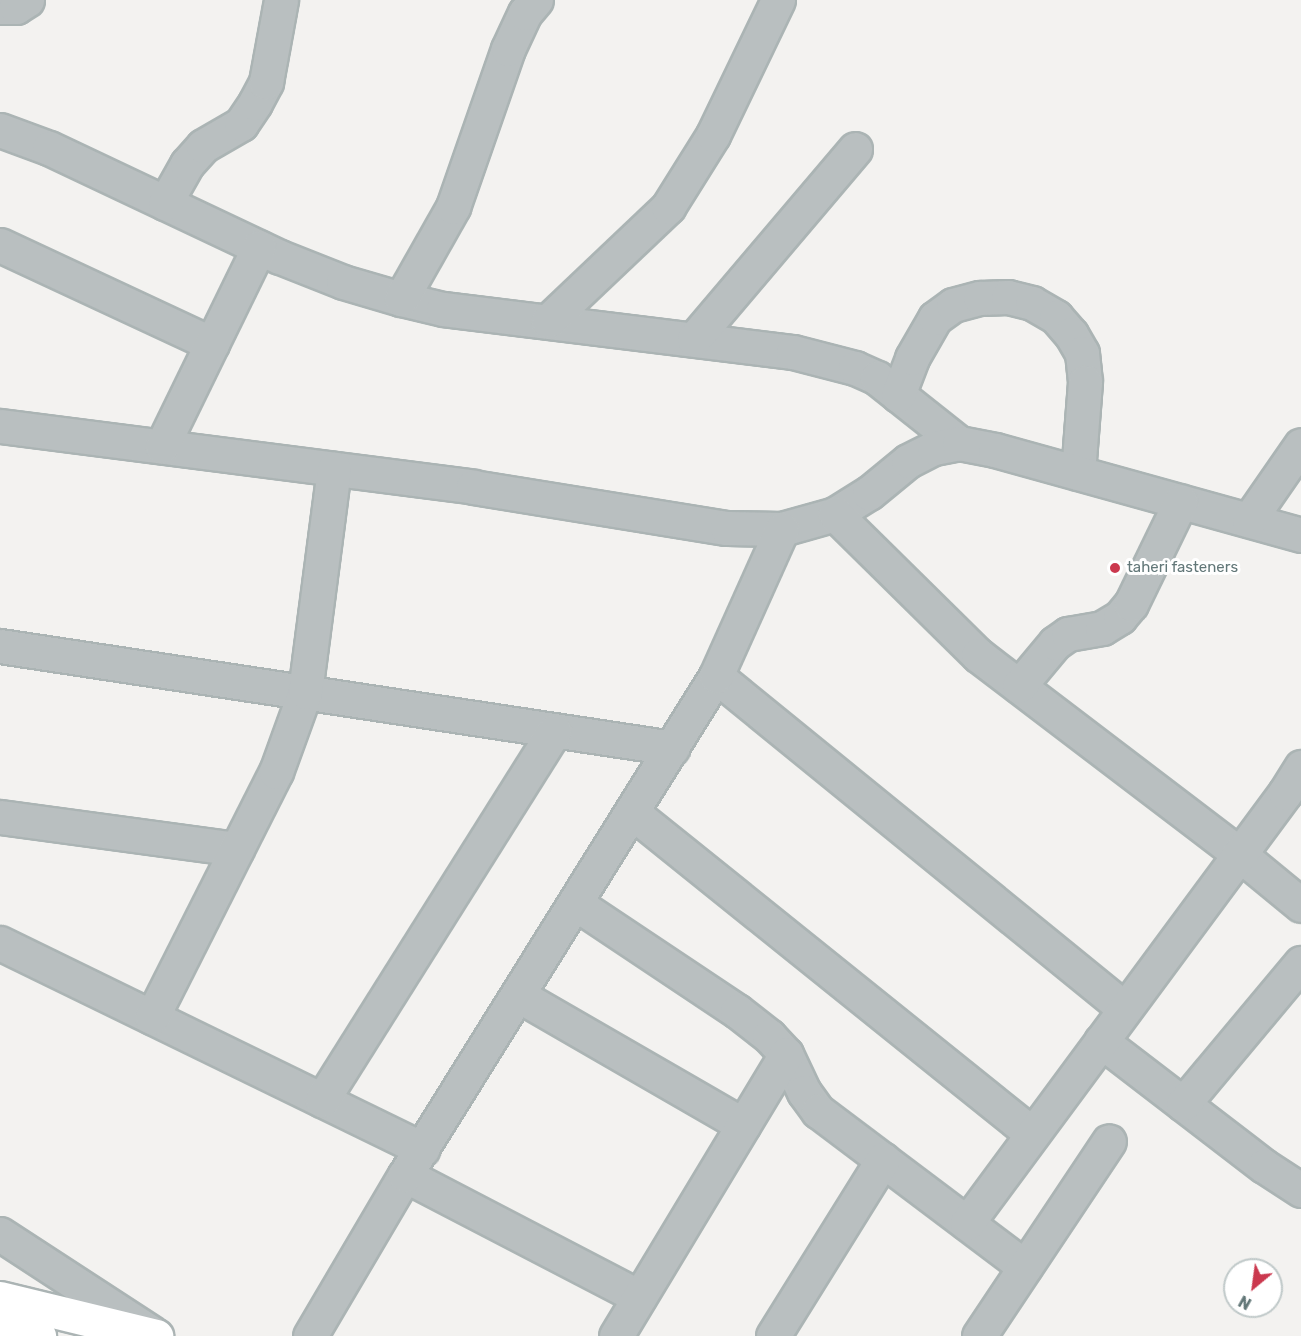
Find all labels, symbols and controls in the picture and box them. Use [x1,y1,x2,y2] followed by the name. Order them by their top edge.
[1127,559,1238,577] place label: taheri fasteners
[1108,561,1122,575] marker: taheri fasteners
[1223,1258,1283,1318] north arrow
[1235,1291,1255,1314] text: N

